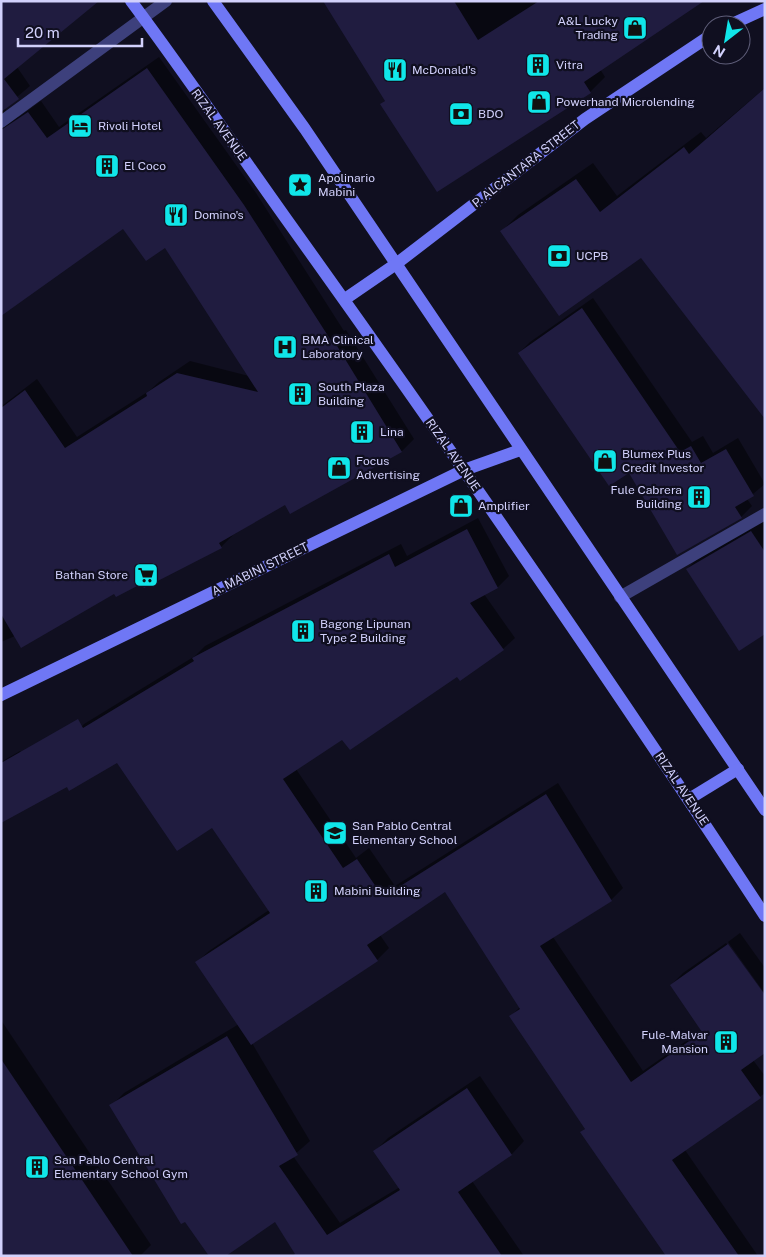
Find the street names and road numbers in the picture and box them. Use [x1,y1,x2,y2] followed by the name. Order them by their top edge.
[188,86,250,164] street label: RIZAL AVENUE
[470,118,582,210] street label: P. ALCANTARA STREET
[423,416,483,494] street label: RIZAL AVENUE
[210,540,310,598] street label: A. MABINI STREET
[652,750,712,828] street label: RIZAL AVENUE

